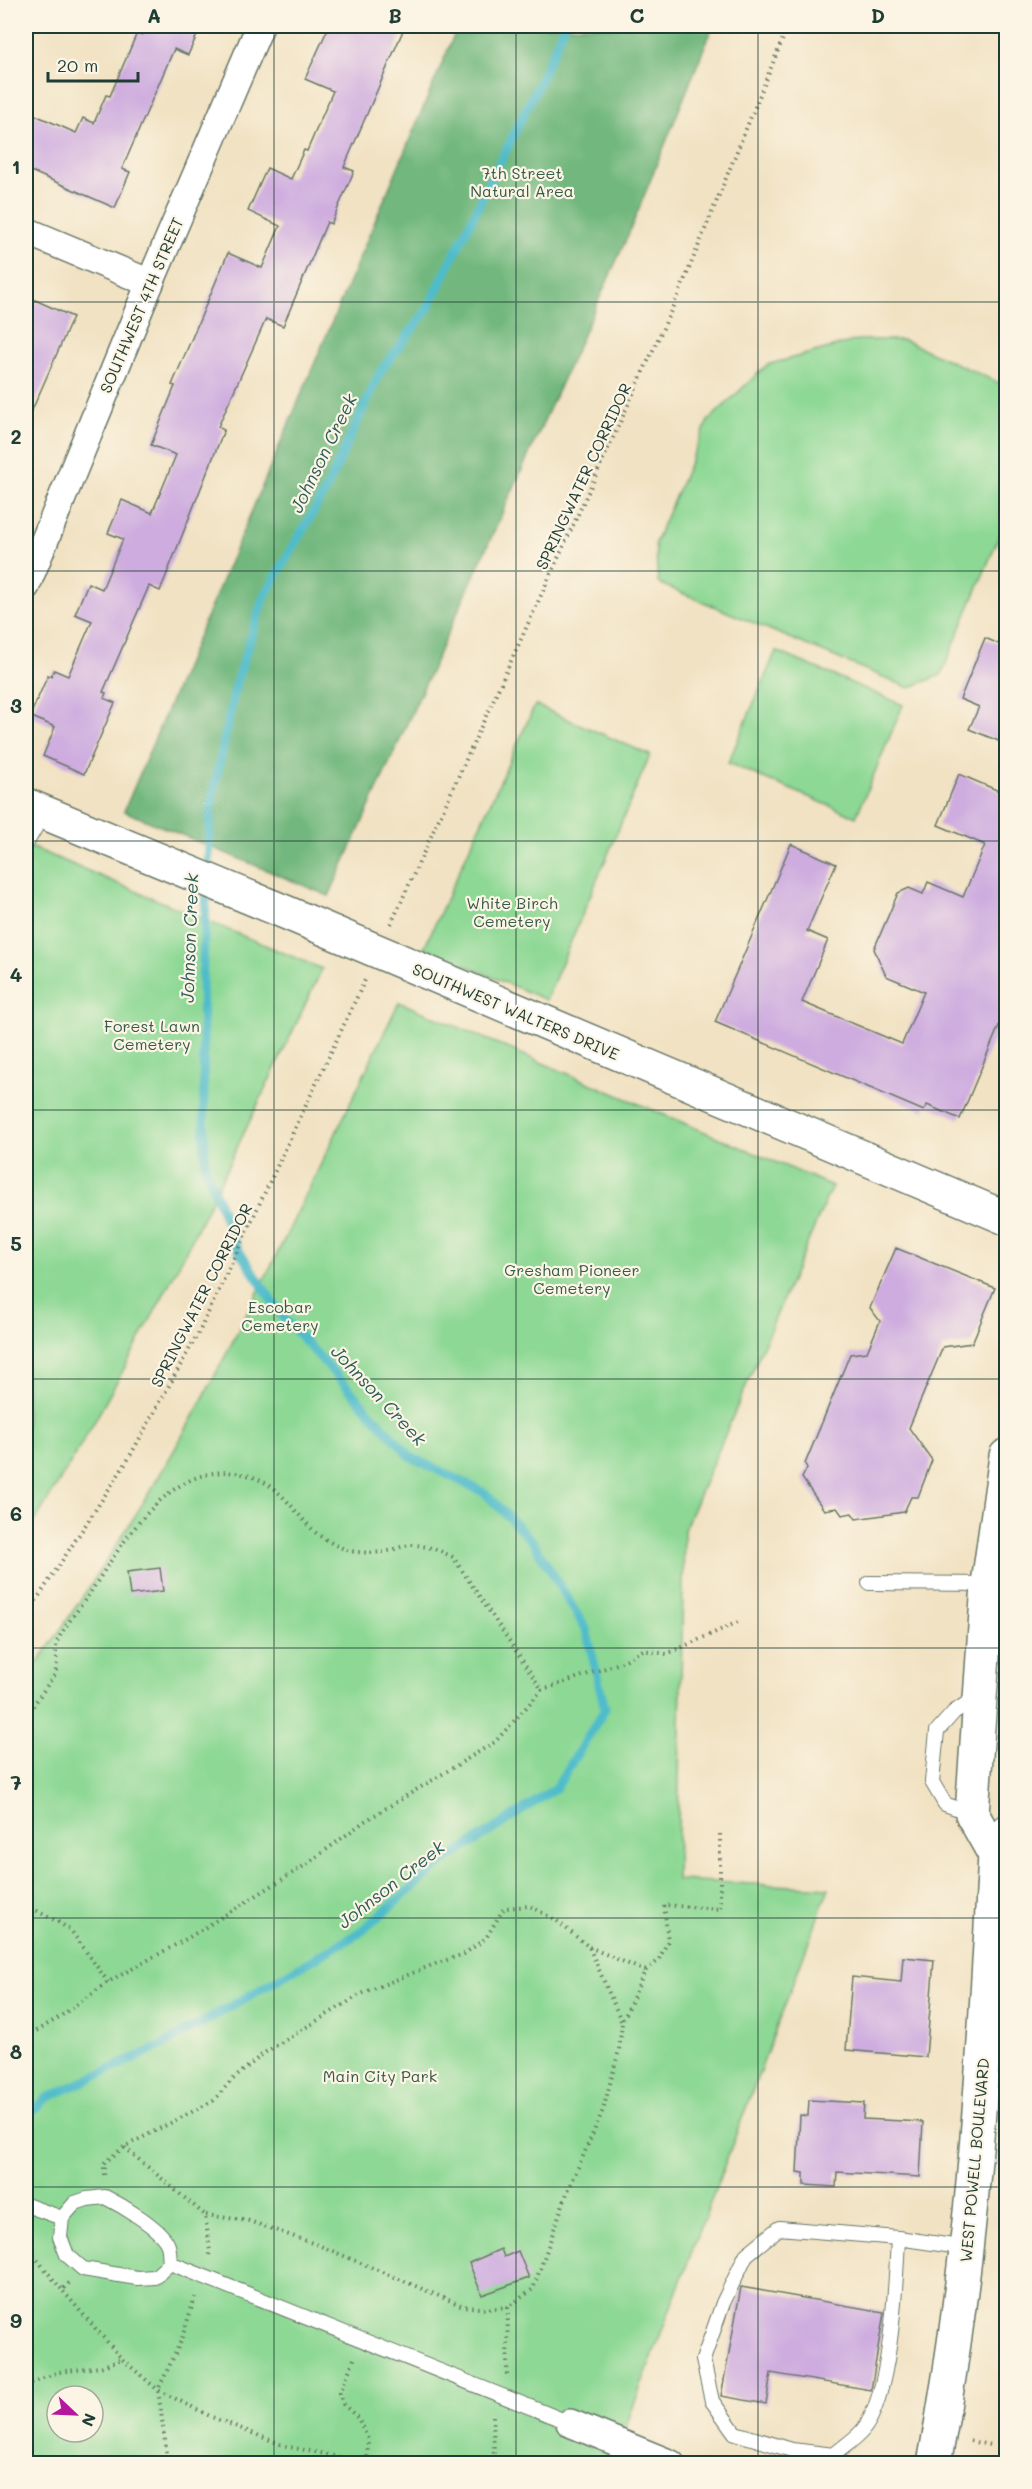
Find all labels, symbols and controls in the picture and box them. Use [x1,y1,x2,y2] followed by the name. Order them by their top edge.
[147,2,161,28] text: A
[388,2,402,28] text: B
[630,2,645,28] text: C
[871,2,885,28] text: D
[48,45,138,83] scale bar
[57,53,98,77] text: 20 m
[12,153,20,179] text: 1
[470,162,574,201] park label: 7th Street Natural Area
[94,214,188,396] street label: SOUTHWEST 4TH STREET
[530,379,636,573] street label: SPRINGWATER CORRIDOR
[284,389,362,516] water label: Johnson Creek
[10,423,22,449] text: 2
[10,692,22,718] text: 3
[175,872,203,1003] water label: Johnson Creek
[466,892,558,931] park label: White Birch Cemetery
[409,958,623,1064] street label: SOUTHWEST WALTERS DRIVE
[10,961,23,987] text: 4
[104,1015,200,1054] park label: Forest Lawn Cemetery
[145,1199,257,1391] street label: SPRINGWATER CORRIDOR
[10,1230,22,1256] text: 5
[504,1259,640,1298] park label: Gresham Pioneer Cemetery
[241,1296,319,1335] park label: Escobar Cemetery
[326,1339,432,1451] water label: Johnson Creek
[10,1500,22,1526] text: 6
[10,1769,22,1795] text: 7
[333,1834,450,1933] water label: Johnson Creek
[10,2038,22,2064] text: 8
[955,2057,993,2263] street label: WEST POWELL BOULEVARD
[323,2065,437,2086] park label: Main City Park
[10,2307,22,2333] text: 9
[45,2384,105,2444] north arrow
[77,2410,101,2430] text: N

